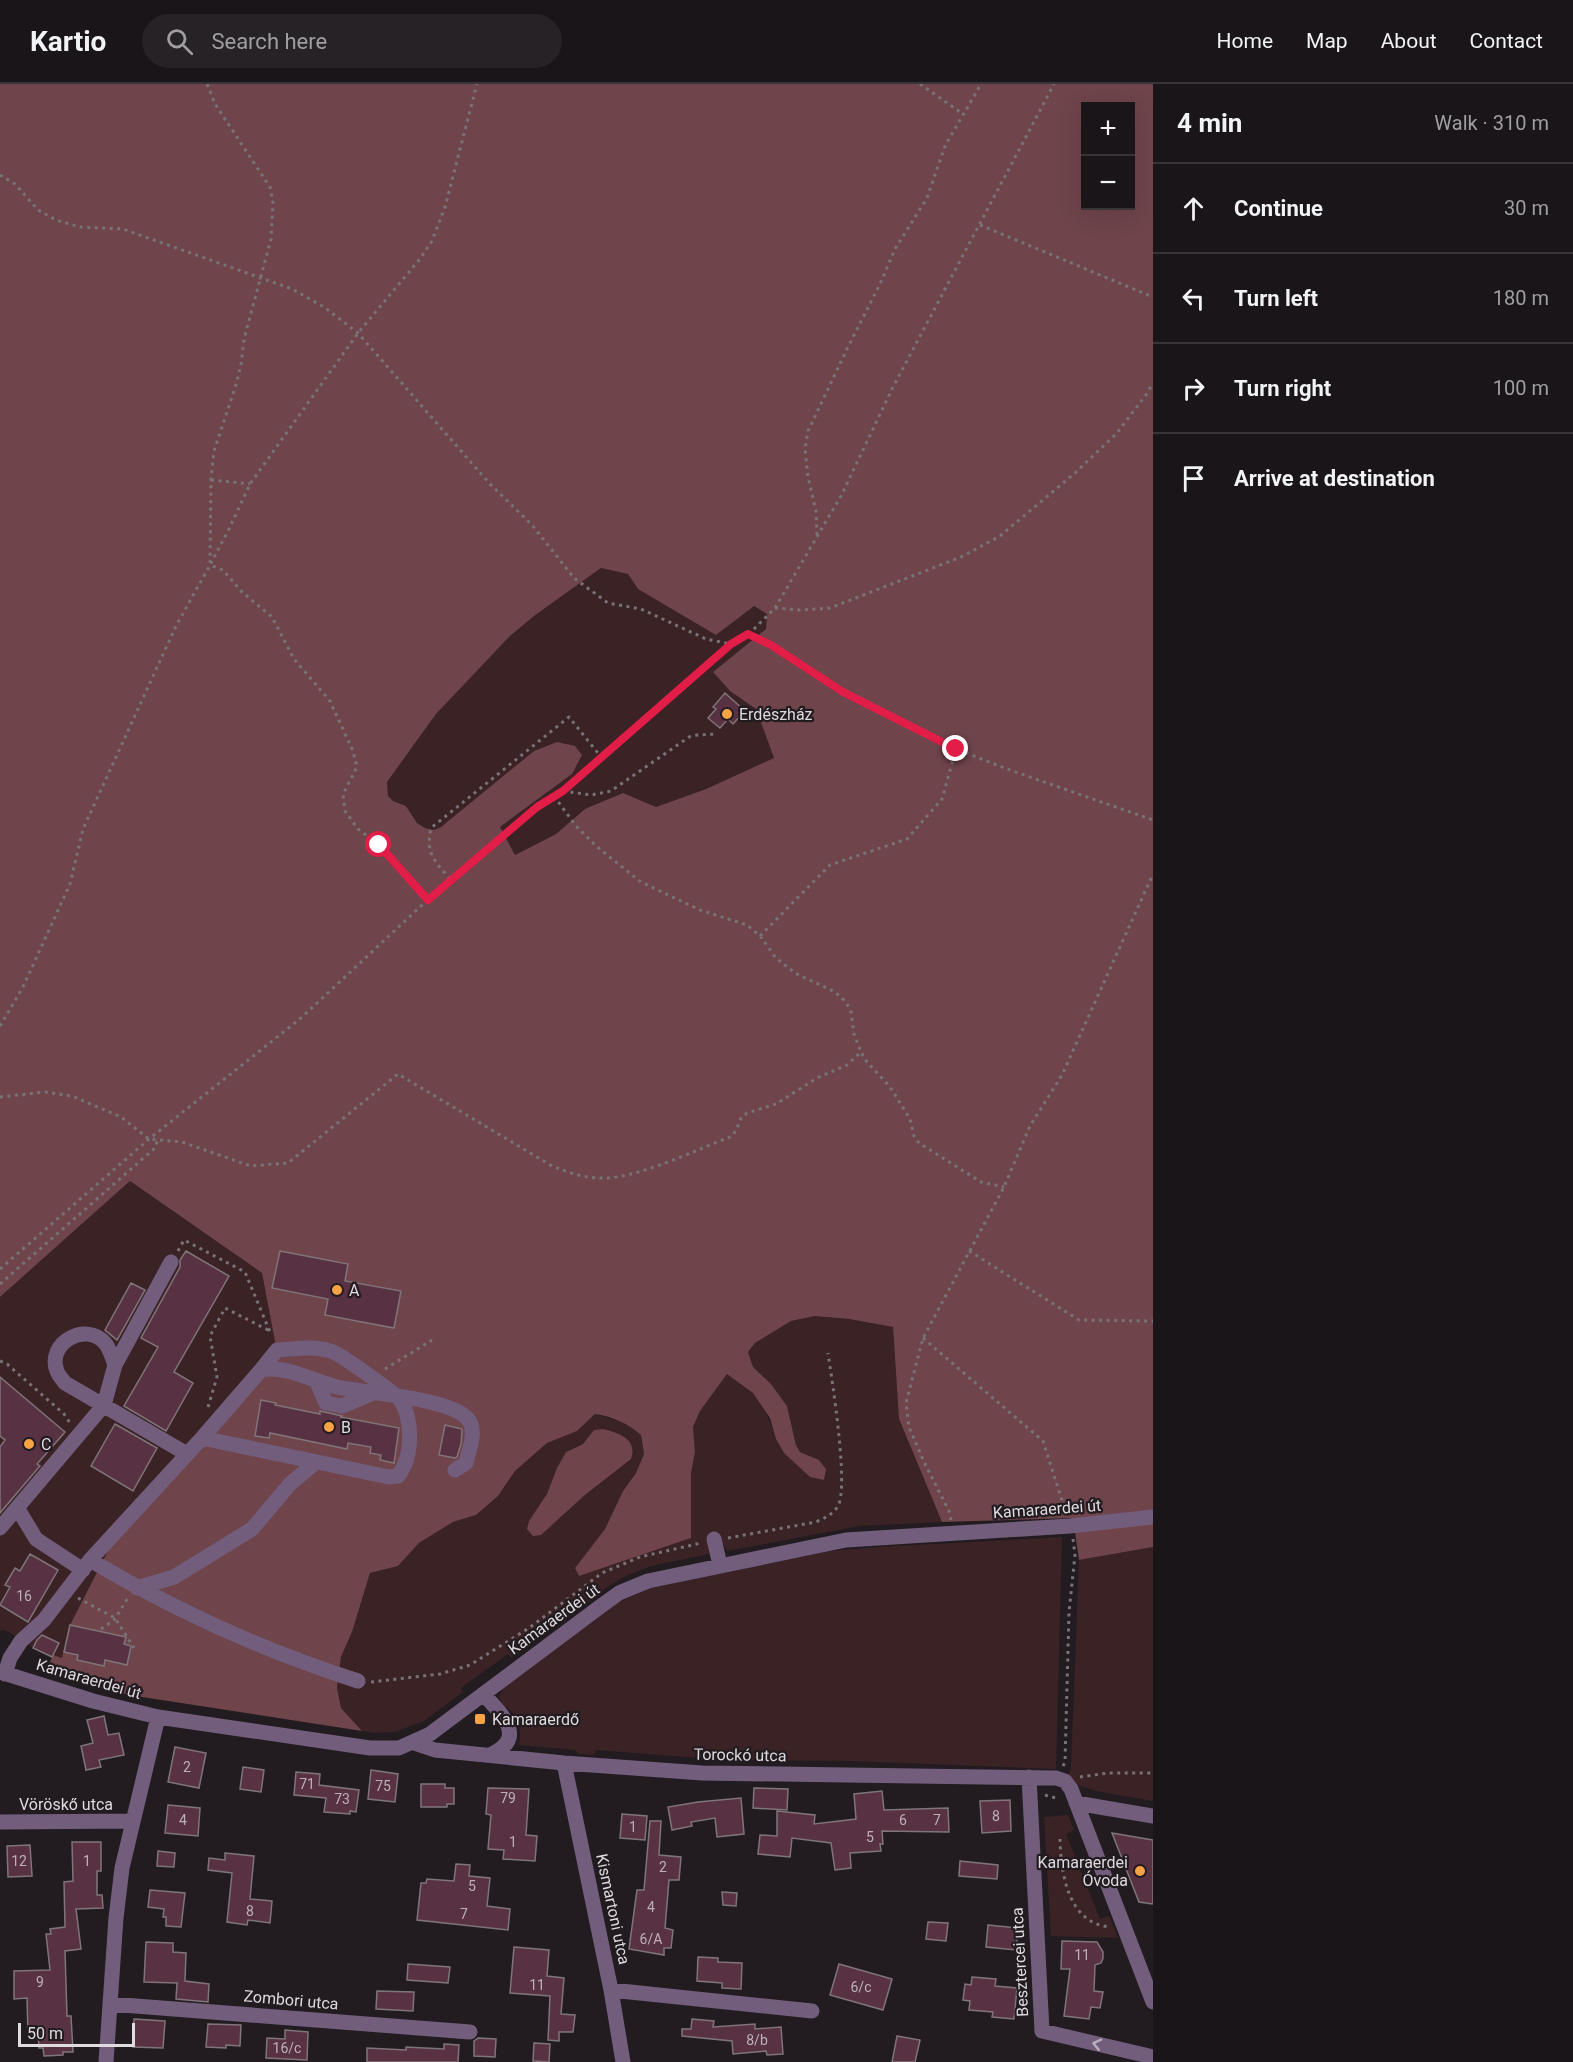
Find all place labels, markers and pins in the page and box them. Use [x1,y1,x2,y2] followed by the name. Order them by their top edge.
[739,705,813,724] place label: Erdészház
[720,707,734,721] marker: Erdészház
[349,1281,360,1300] place label: A
[330,1283,344,1297] marker: A
[341,1418,351,1437] place label: B
[322,1420,336,1434] marker: B
[41,1435,51,1454] place label: C
[22,1437,36,1451] marker: C
[492,1710,579,1729] place label: Kamaraerdő
[473,1712,487,1726] marker: Kamaraerdő
[1038,1853,1128,1890] place label: Kamaraerdei Óvoda
[1133,1864,1147,1878] marker: Kamaraerdei Óvoda

